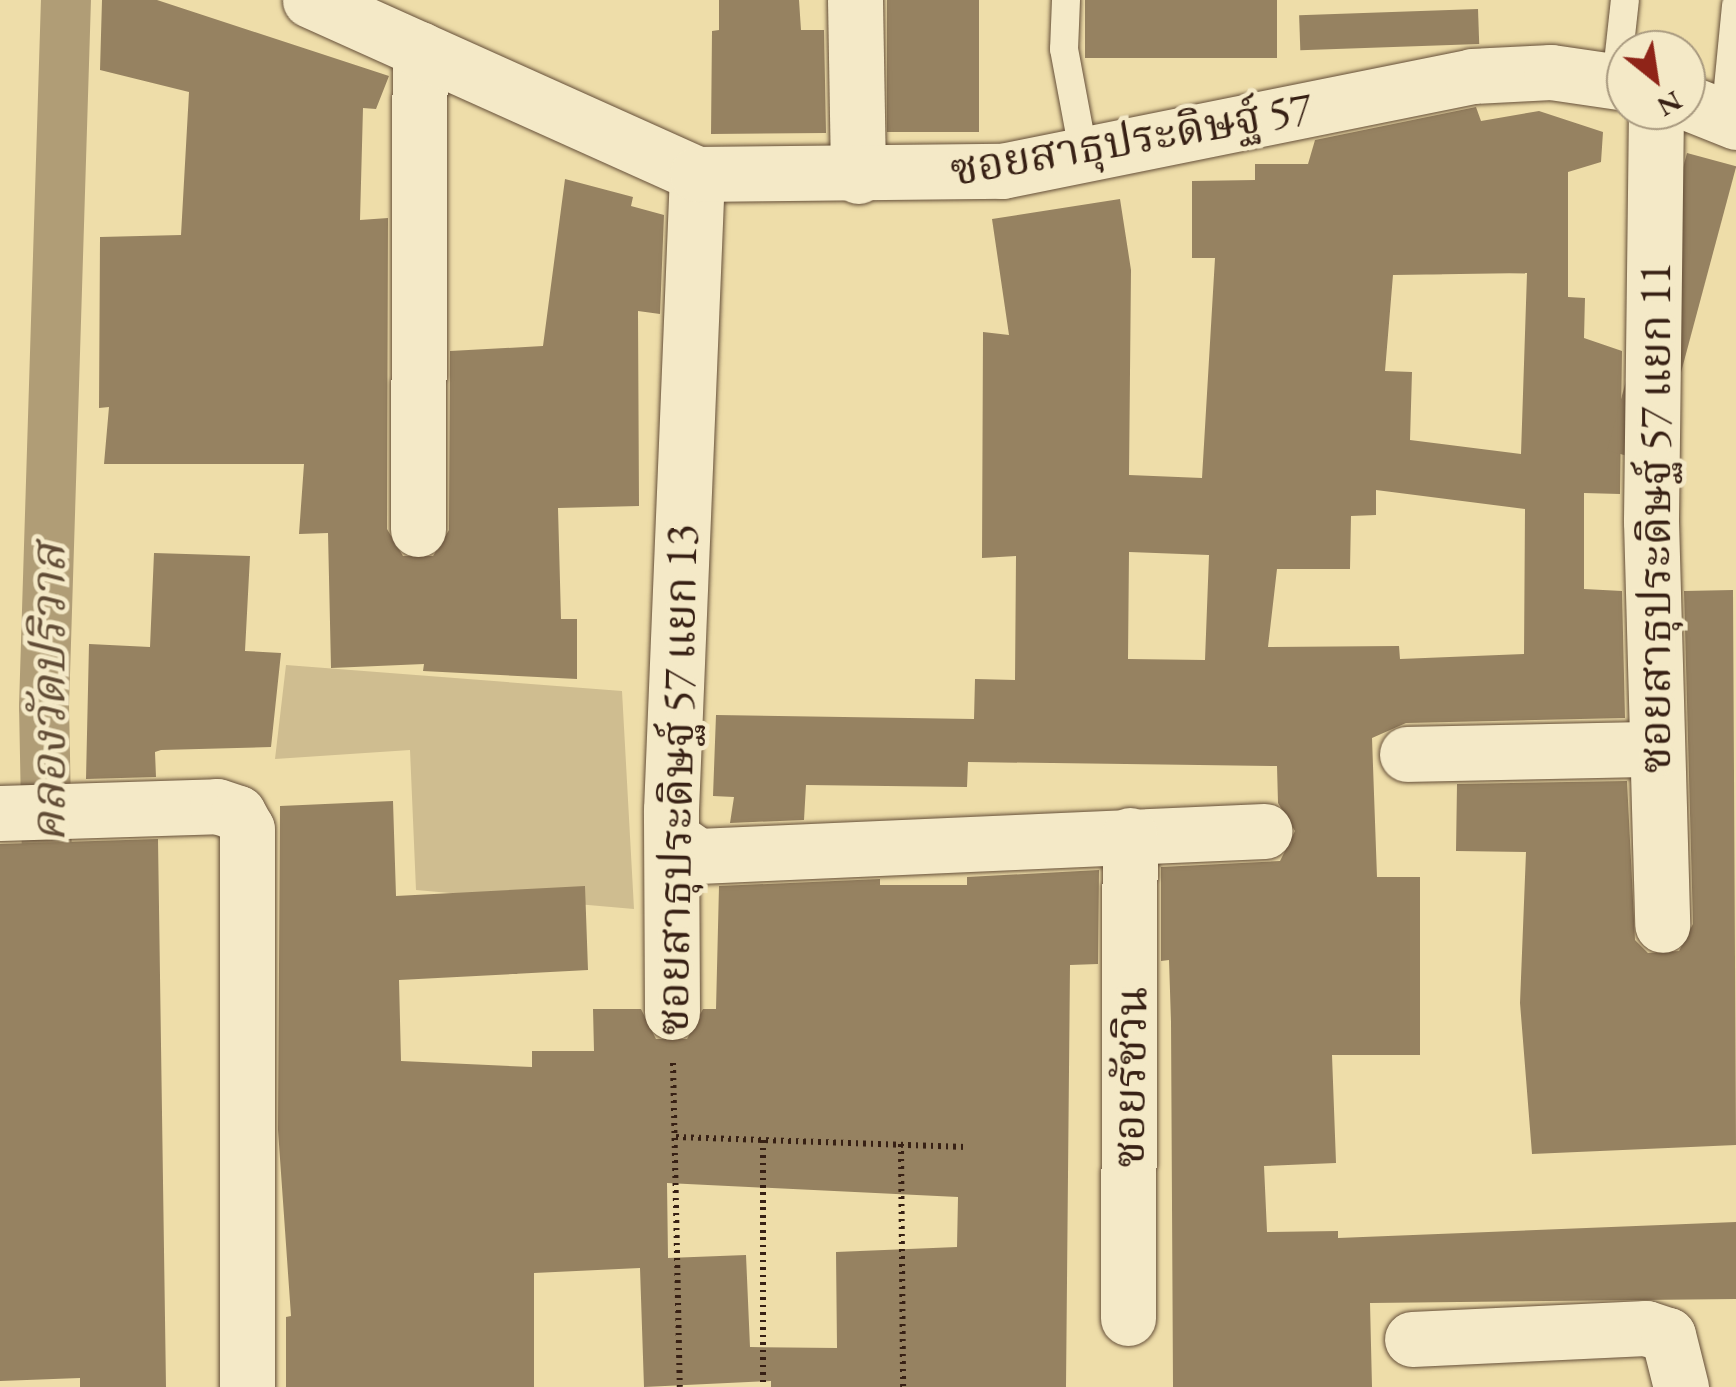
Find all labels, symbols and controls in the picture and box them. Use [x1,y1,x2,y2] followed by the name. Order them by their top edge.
[1606,30,1706,130] north arrow
[946,81,1316,197] street label: ซอยสาธุประดิษฐ์ 57
[1651,83,1689,126] text: N
[1628,262,1682,774] street label: ซอยสาธุประดิษฐ์ 57 แยก 11
[646,524,708,1036] street label: ซอยสาธุประดิษฐ์ 57 แยก 13
[19,544,77,842] water label: คลองวัดปริวาส
[1101,986,1159,1168] street label: ซอยรัชวิน

